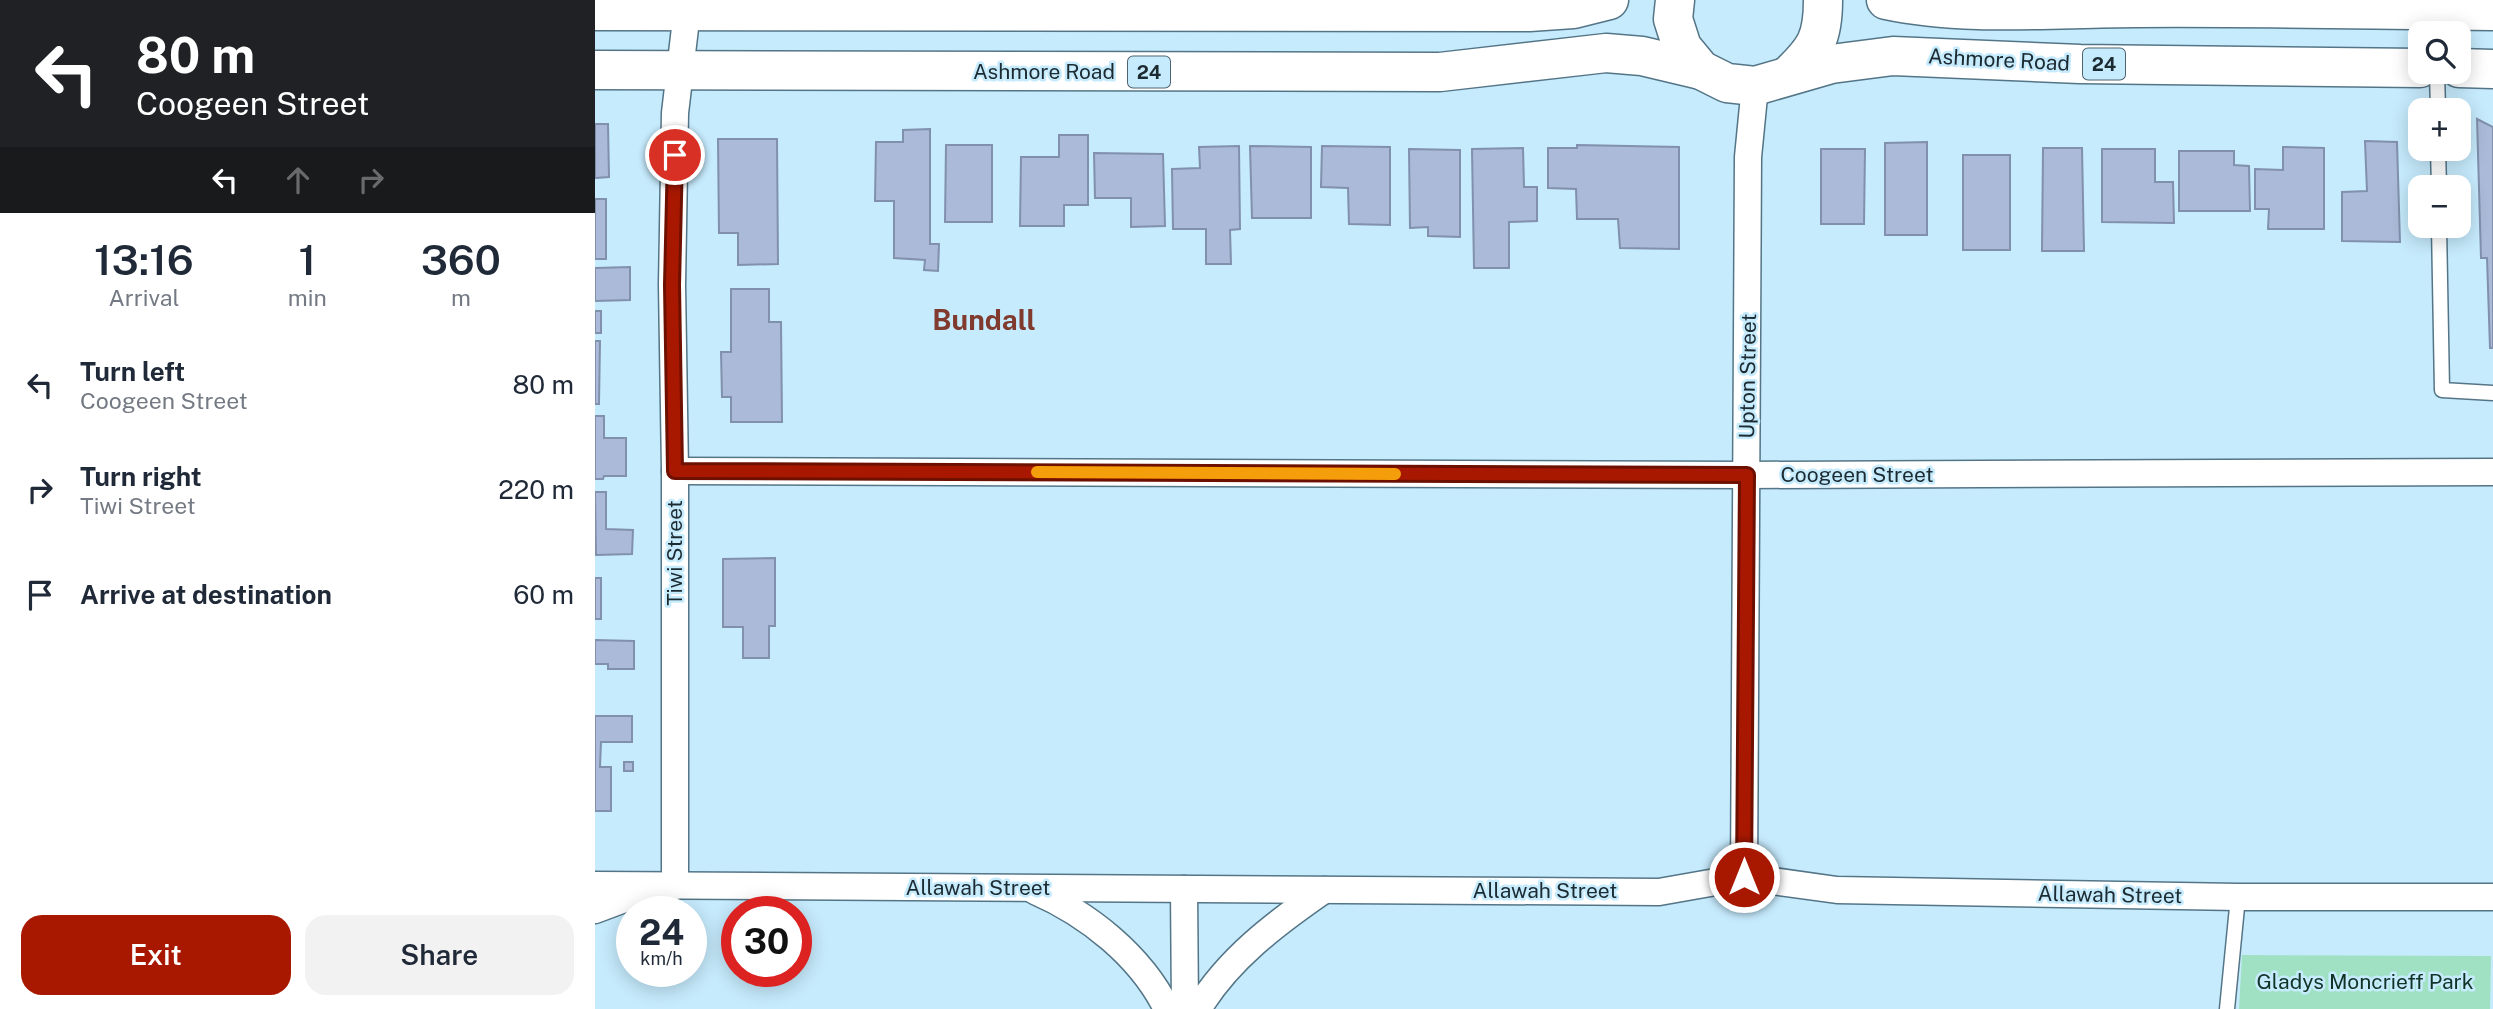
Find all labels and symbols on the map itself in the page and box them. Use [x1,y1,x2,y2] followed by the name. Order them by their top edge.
[1927,43,2071,76] street label: Ashmore Road
[2083,48,2125,80] road number: 24
[1128,57,1170,88] road number: 24
[973,59,1115,84] street label: Ashmore Road
[645,125,705,185] pin
[932,303,1036,336] district label: Bundall
[1734,313,1761,439] street label: Upton Street
[1780,462,1934,487] street label: Coogeen Street
[662,500,687,606] street label: Tiwi Street
[1707,840,1781,914] position arrow
[906,875,1050,900] street label: Allawah Street
[1473,878,1617,903] street label: Allawah Street
[2037,881,2183,908] street label: Allawah Street
[721,896,812,987] speed limit sign: 30
[2256,969,2474,994] park label: Gladys Moncrieff Park

